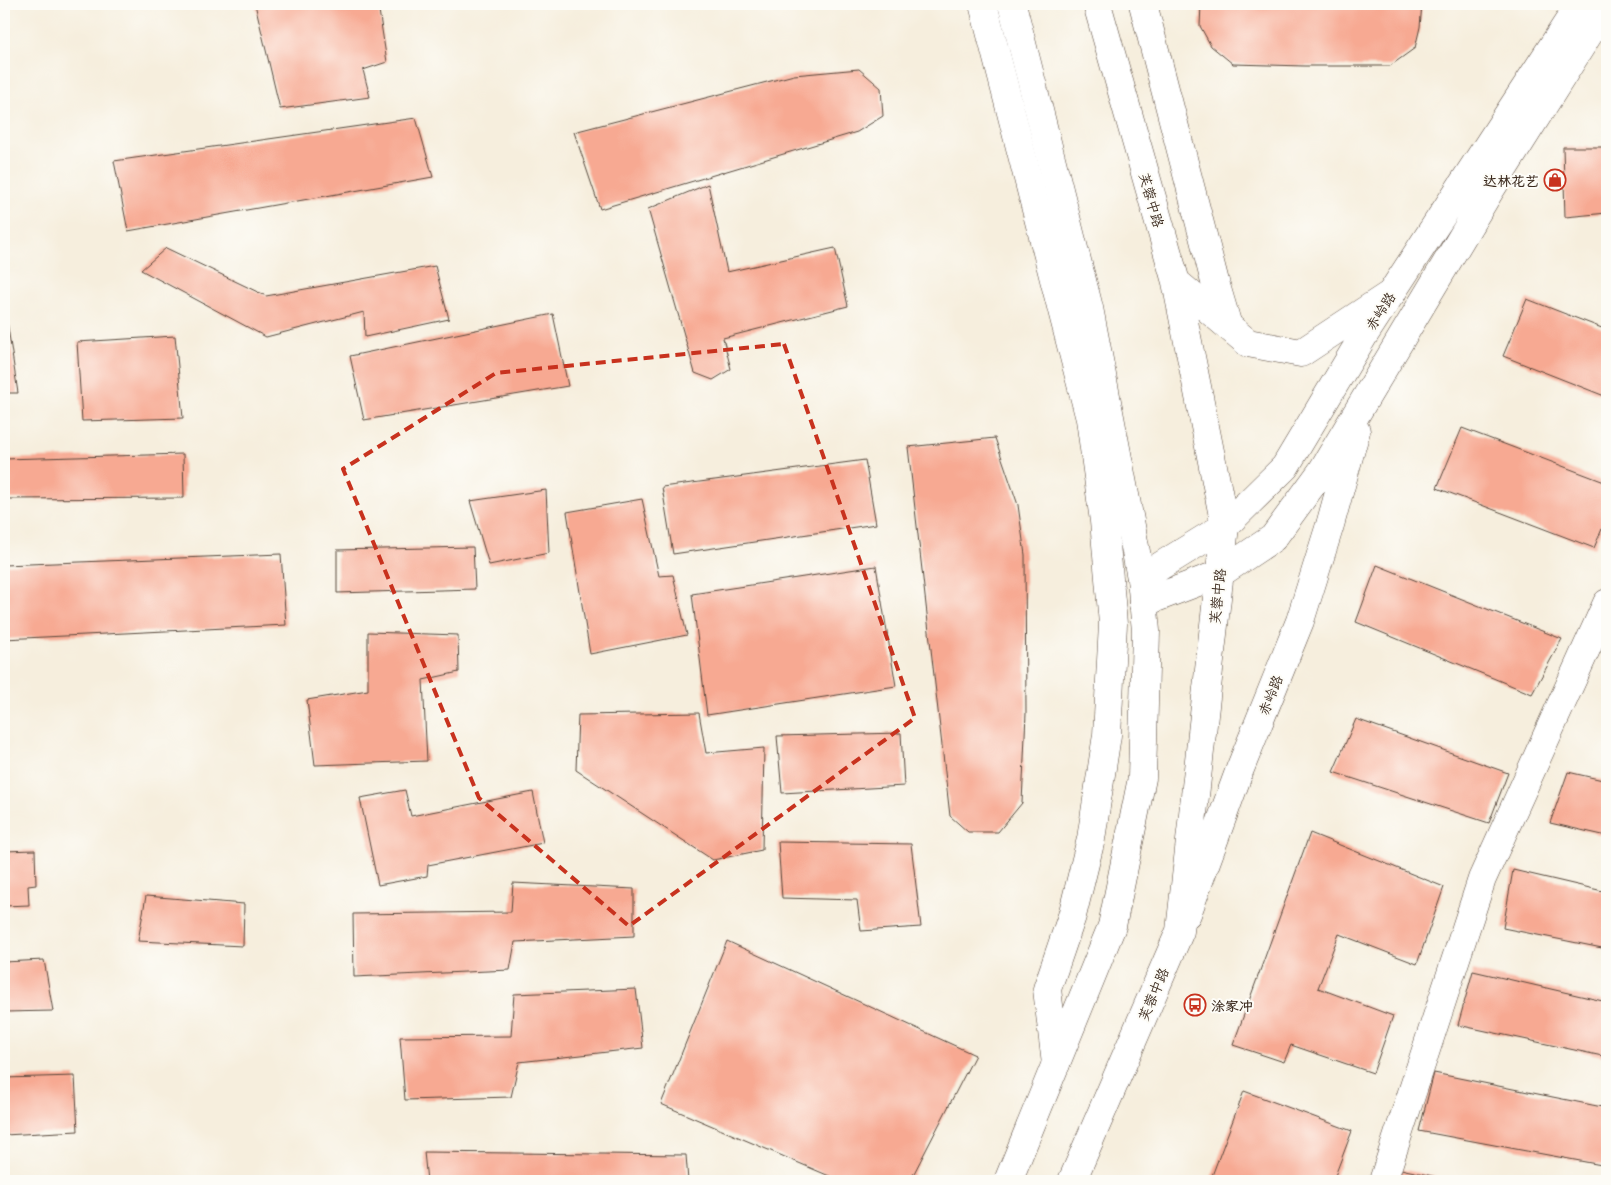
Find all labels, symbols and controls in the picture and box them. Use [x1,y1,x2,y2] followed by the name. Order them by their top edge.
[1543,168,1567,192] shop icon: 达林花艺
[1134,170,1170,230] street label: 芙蓉中路
[1483,170,1539,191] place label: 达林花艺
[1360,288,1400,334] street label: 赤岭路
[1204,567,1230,625] street label: 芙蓉中路
[1252,672,1288,718] street label: 赤岭路
[1132,964,1174,1024] street label: 芙蓉中路
[1183,993,1207,1017] bus stop icon: 涂家冲
[1211,995,1253,1016] place label: 涂家冲

